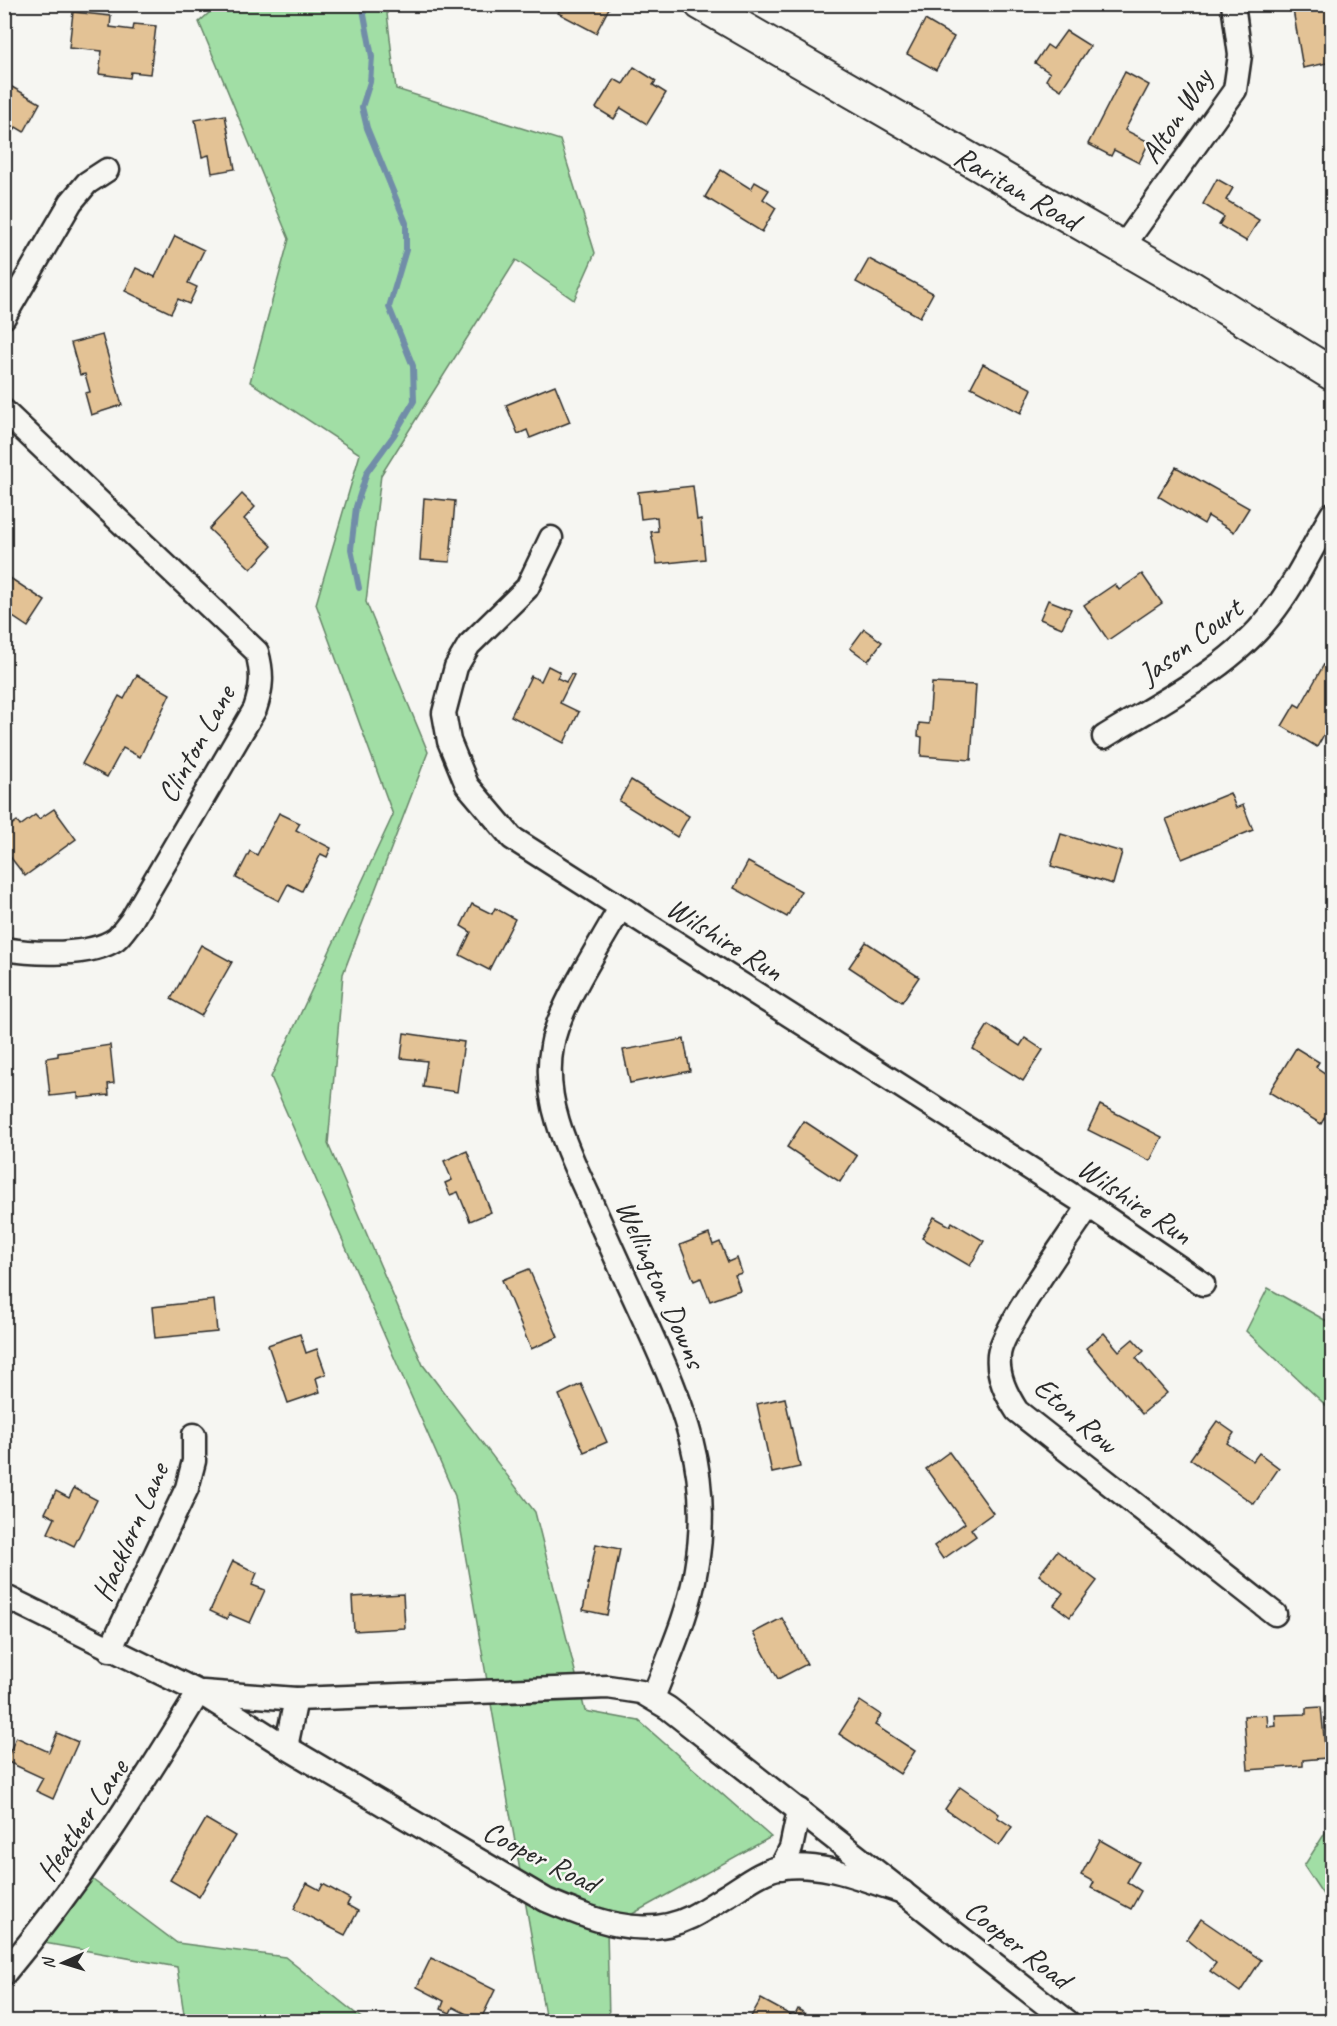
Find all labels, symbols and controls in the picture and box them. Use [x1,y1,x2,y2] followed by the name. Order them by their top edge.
[1131,59,1222,170] street label: Alton Way
[948,137,1090,241] street label: Raritan Road
[1129,588,1252,694] street label: Jason Court
[148,677,245,809] street label: Clinton Lane
[660,888,791,990] street label: Wilshire Run
[1070,1149,1200,1253] street label: Wilshire Run
[607,1194,716,1377] street label: Wellington Downs
[1026,1368,1128,1463] street label: Eton Row
[83,1455,178,1607] street label: Hacklorn Lane
[27,1750,138,1888] street label: Heather Lane
[477,1812,609,1904] street label: Cooper Road
[957,1891,1082,2000] street label: Cooper Road
[33,1933,93,1993] north arrow
[38,1955,59,1970] text: N

